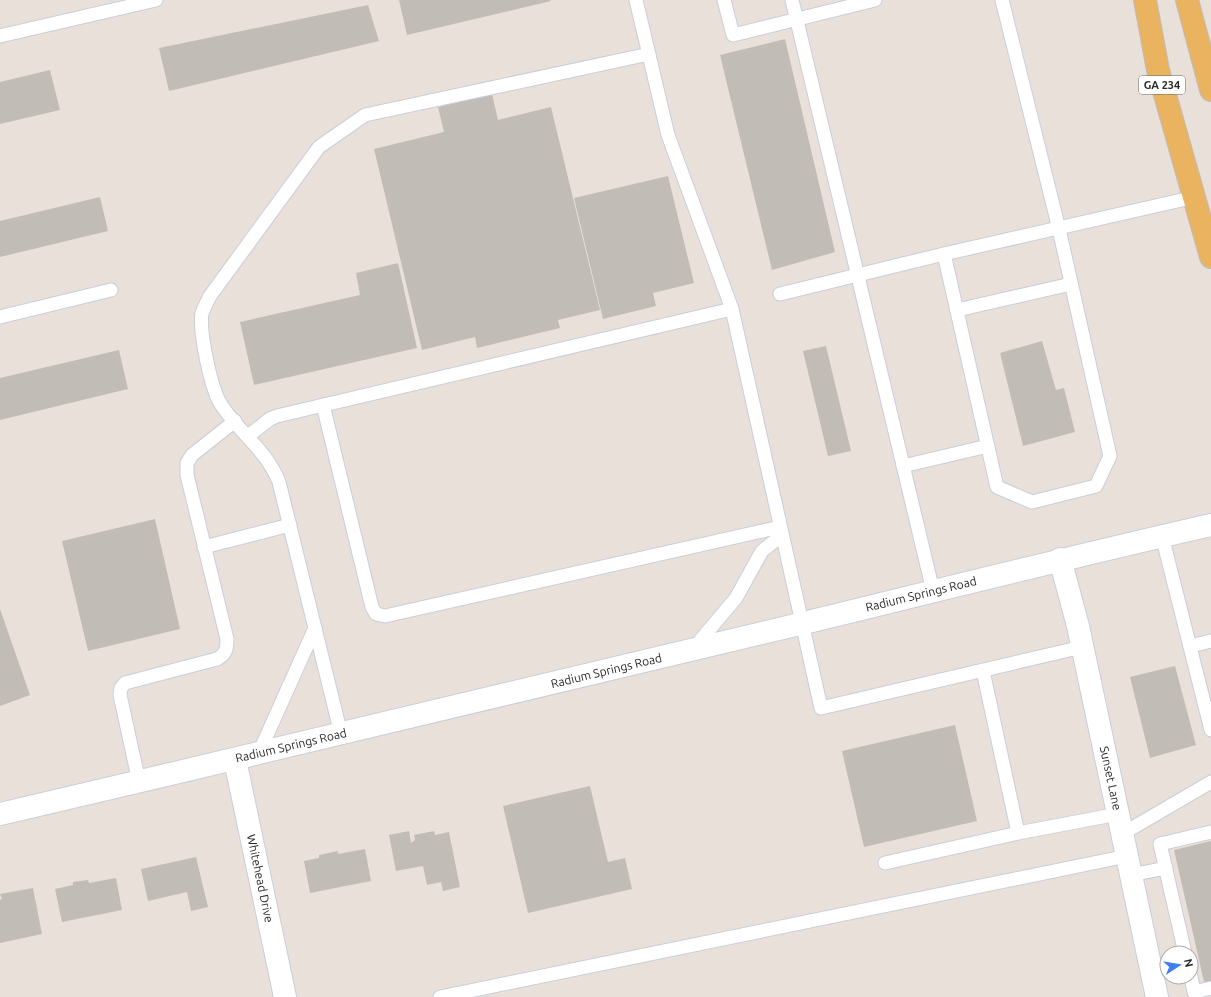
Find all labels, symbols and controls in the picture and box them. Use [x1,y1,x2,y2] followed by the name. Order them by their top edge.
[1139,76,1185,94] road number: GA 234
[864,574,978,614] street label: Radium Springs Road
[549,651,663,690] street label: Radium Springs Road
[234,726,348,765] street label: Radium Springs Road
[1098,745,1124,811] street label: Sunset Lane
[245,833,276,924] street label: Whitehead Drive
[1159,945,1199,985] north arrow
[1182,958,1196,968] text: N

